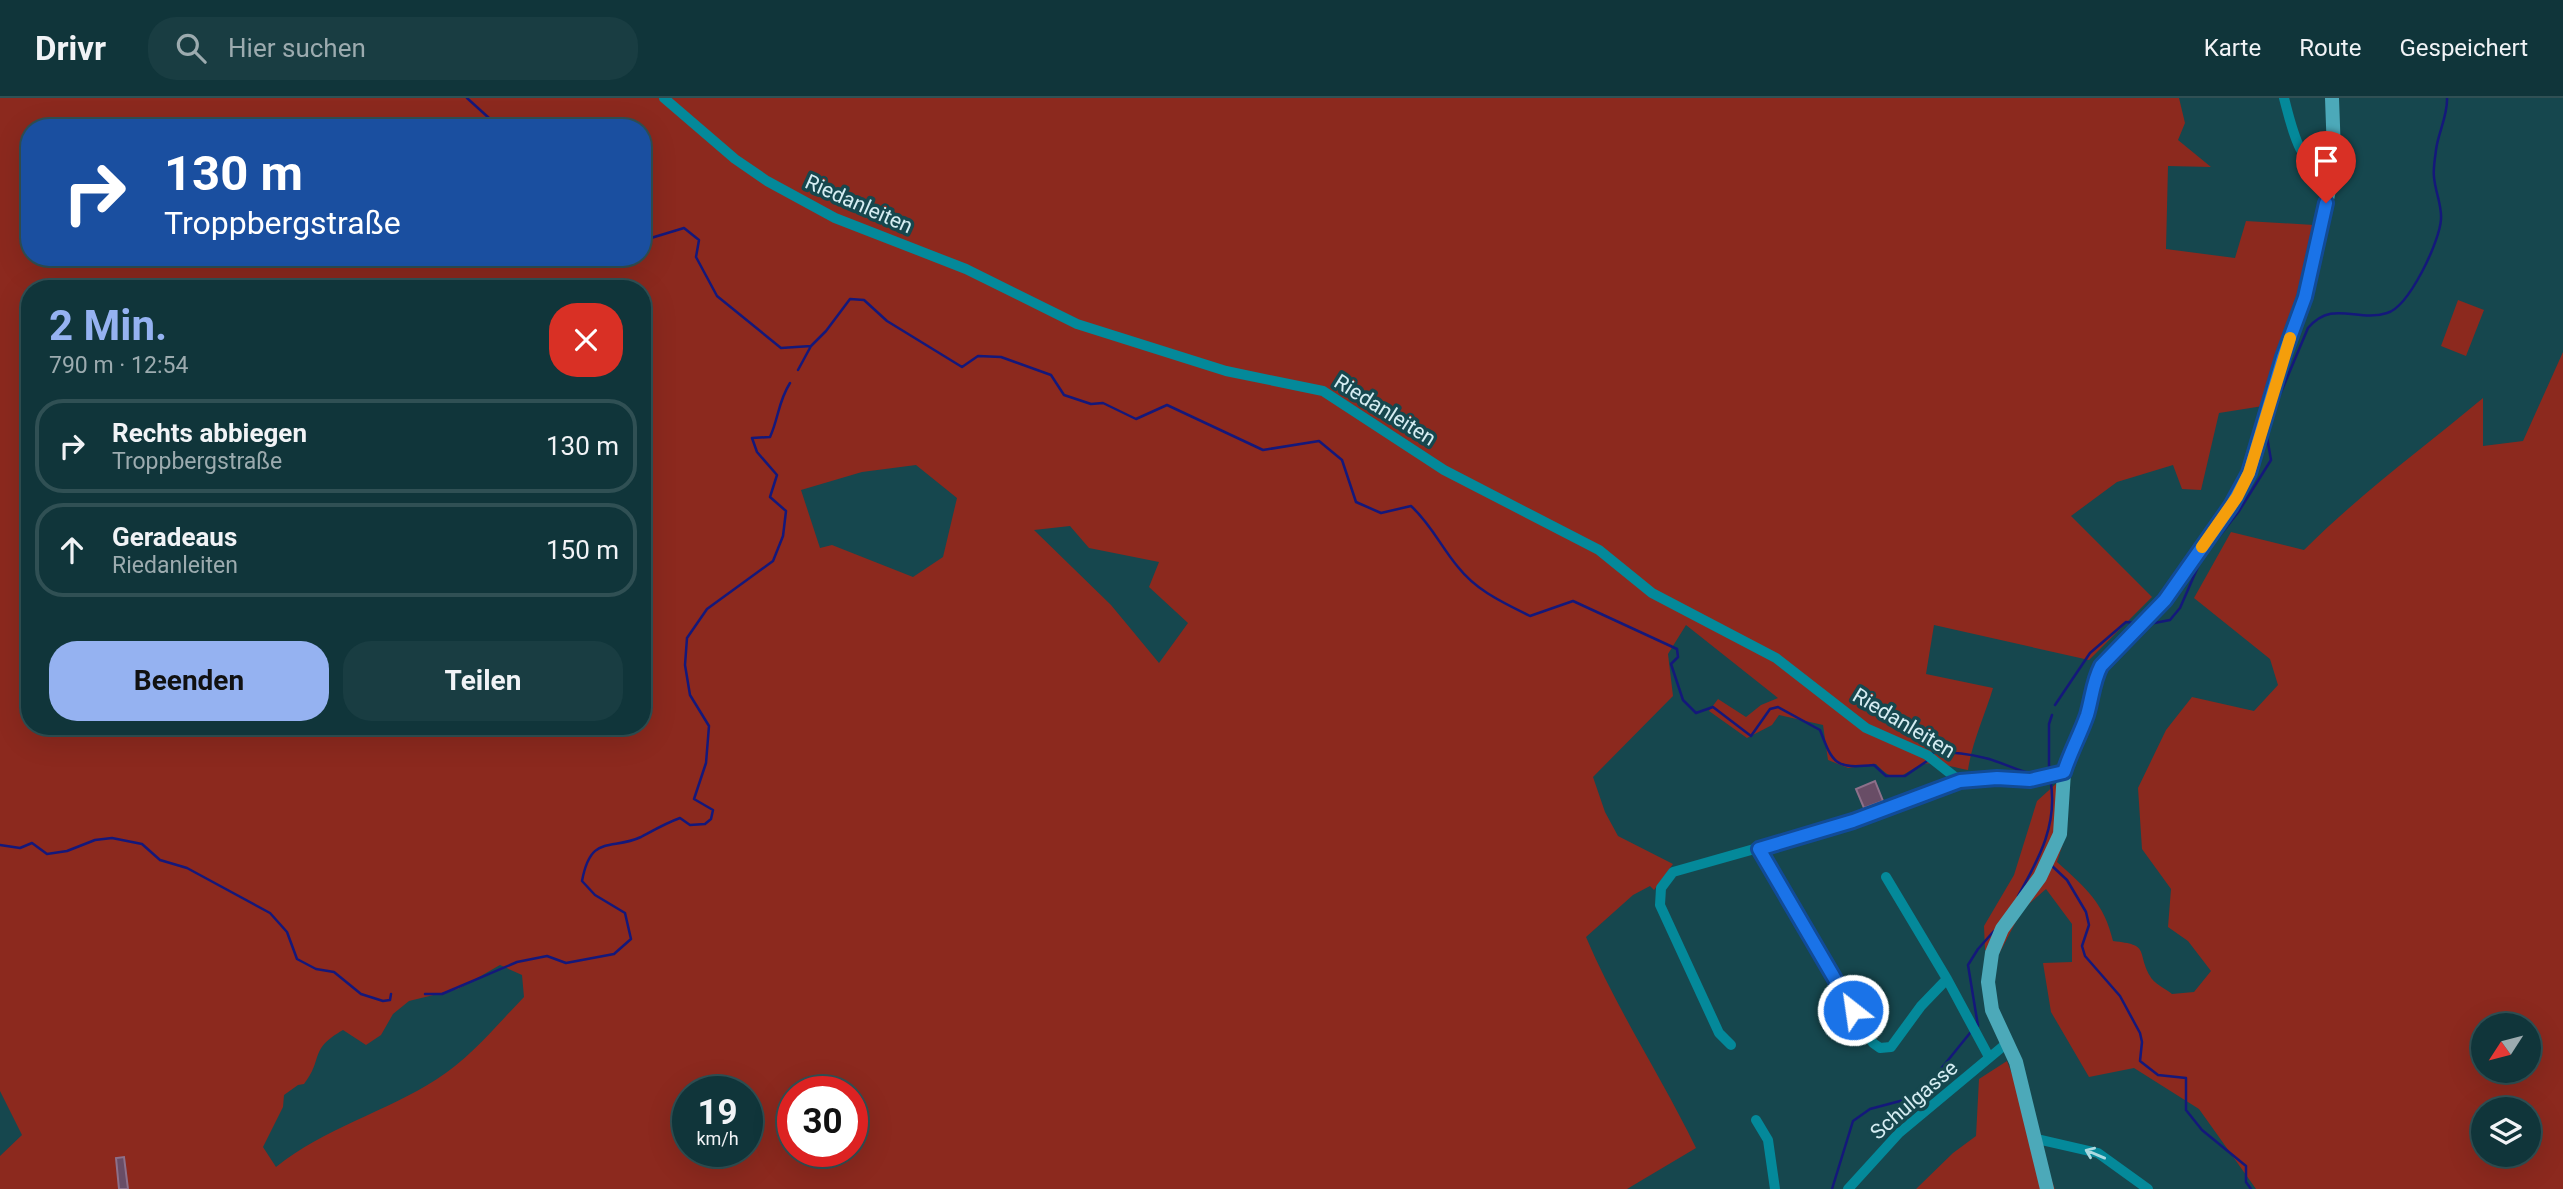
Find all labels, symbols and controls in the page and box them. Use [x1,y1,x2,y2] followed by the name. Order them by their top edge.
[148,17,638,80] search box
[35,29,106,68] text: Drivr
[172,29,210,67] icon: search
[228,33,366,63] text: Hier suchen
[2204,34,2261,62] text: Karte
[2299,34,2361,62] text: Route
[2399,34,2528,62] text: Gespeichert
[2296,131,2356,203] pin
[2307,142,2345,180] icon: arrive
[164,145,303,202] text: 130 m
[49,147,140,238] icon: right
[802,170,916,238] street label: Riedanleiten
[164,204,401,242] text: Troppbergstraße
[49,301,167,350] text: 2 Min.
[549,303,623,377] button: close
[49,352,188,379] text: 790 m · 12:54
[1330,369,1440,451] street label: Riedanleiten
[112,418,307,448] text: Rechts abbiegen
[53,427,91,465] icon: right
[546,431,619,461] text: 130 m
[112,448,282,475] text: Troppbergstraße
[112,522,237,552] text: Geradeaus
[53,531,91,569] icon: ahead
[546,535,619,565] text: 150 m
[112,552,238,579] text: Riedanleiten
[49,641,329,721] button: Beenden
[343,641,623,721] button: Teilen
[1849,683,1959,763] street label: Riedanleiten
[1816,973,1890,1047] position arrow
[2471,1013,2541,1083] north arrow
[2471,1013,2541,1167] map controls
[1865,1056,1963,1144] street label: Schulgasse
[777,1076,868,1167] speed limit sign: 30
[697,1092,738,1133] text: 19
[2471,1097,2541,1167] button: layers
[696,1128,739,1149] text: km/h
[2085,1146,2106,1159] one-way arrow

